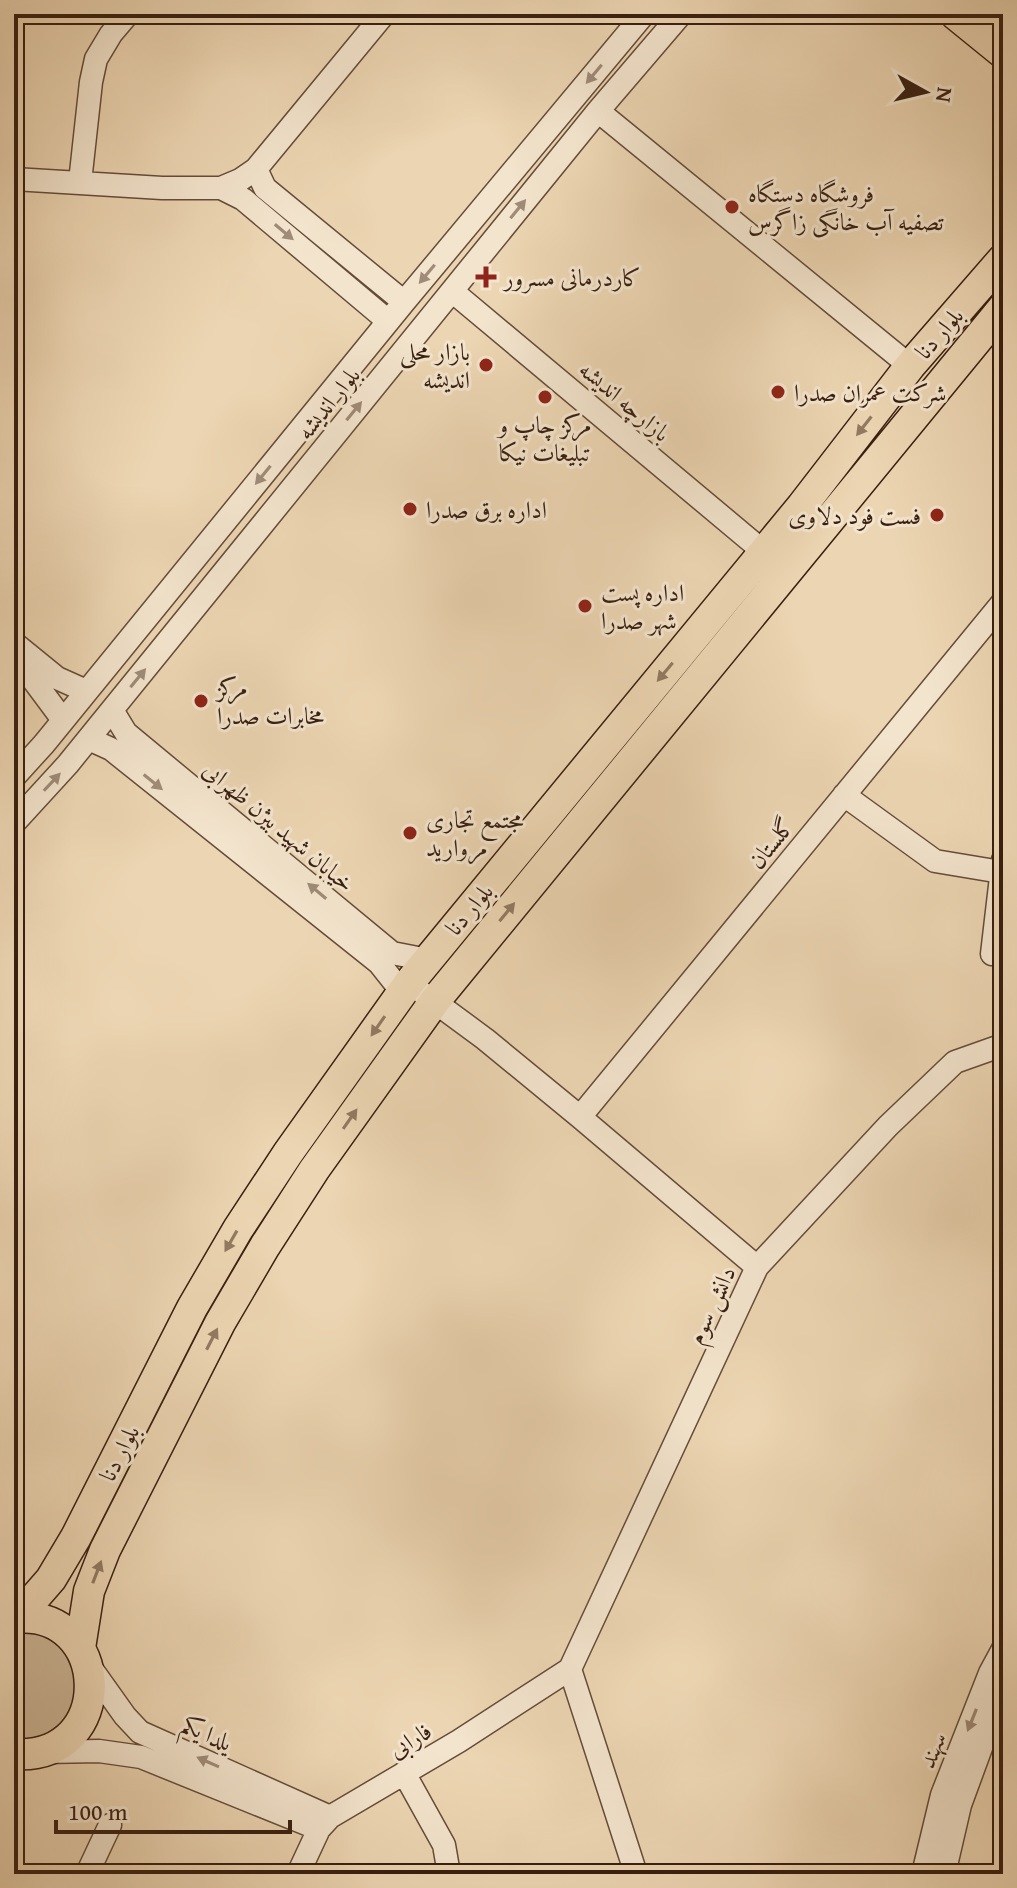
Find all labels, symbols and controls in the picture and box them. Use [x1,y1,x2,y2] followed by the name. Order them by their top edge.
[885,52,965,132] north arrow
[586,64,603,84] one-way arrow
[928,85,962,105] text: N
[748,176,944,239] place label: فروشگاه دستگاه تصفیه آب خانگی زاگرس
[723,198,741,216] marker: فروشگاه دستگاه تصفیه آب خانگی زاگرس
[509,199,526,219] one-way arrow
[274,223,294,240] one-way arrow
[502,260,641,295] place label: کاردرمانی مسرور
[419,263,436,283] one-way arrow
[475,266,497,288] marker: کاردرمانی مسرور
[906,299,972,367] street label: بلوار دنا
[400,334,470,397] place label: بازار محلی اندیشه
[571,352,679,450] street label: بازارچه اندیشه
[477,356,495,374] marker: بازار محلی اندیشه
[288,359,368,447] street label: بلوار اندیشه
[794,375,947,410] place label: شرکت عمران صدرا
[769,383,787,401] marker: شرکت عمران صدرا
[536,388,554,406] marker: مرکز چاپ و تبلیغات نیکا
[346,401,362,421] one-way arrow
[496,407,591,470] place label: مرکز چاپ و تبلیغات نیکا
[856,416,872,437] one-way arrow
[255,465,271,485] one-way arrow
[426,492,547,527] place label: اداره برق صدرا
[788,498,921,533] place label: فست فود دلاوی
[401,500,419,518] marker: اداره برق صدرا
[928,506,946,524] marker: فست فود دلاوی
[601,575,684,638] place label: اداره پست شهر صدرا
[576,597,594,615] marker: اداره پست شهر صدرا
[657,662,674,682] one-way arrow
[129,668,146,688] one-way arrow
[214,670,324,733] place label: مرکز مخابرات صدرا
[192,692,210,710] marker: مرکز مخابرات صدرا
[195,752,363,900] street label: خیابان شهید بیژن ظهرابی
[43,772,61,791] one-way arrow
[143,773,163,790] one-way arrow
[426,802,524,865] place label: مجتمع تجاری مروارید
[739,810,803,876] street label: گلستان
[401,824,419,842] marker: مجتمع تجاری مروارید
[437,875,501,943] street label: بلوار دنا
[306,882,327,899] one-way arrow
[498,902,515,922] one-way arrow
[371,1016,386,1037] one-way arrow
[342,1109,358,1130] one-way arrow
[224,1230,238,1252] one-way arrow
[678,1260,748,1351] street label: دانش سوم
[205,1328,219,1351] one-way arrow
[90,1419,148,1487] street label: بلوار دنا
[91,1560,104,1584] one-way arrow
[174,1706,239,1765] street label: یلدا یکم
[965,1708,978,1732] one-way arrow
[382,1713,438,1767] street label: فارابی
[909,1727,955,1773] street label: سهند
[196,1755,220,1769] one-way arrow
[56,1784,290,1834] scale bar
[68,1794,128,1829] text: 100 m

